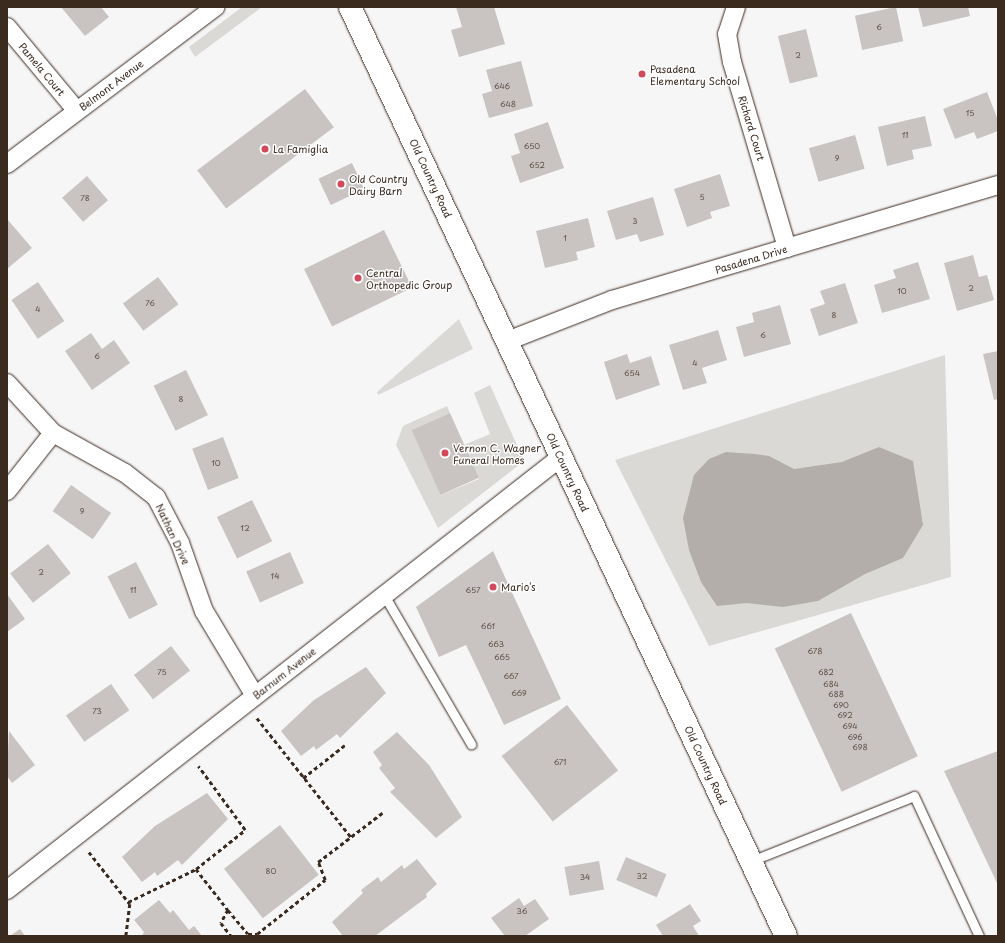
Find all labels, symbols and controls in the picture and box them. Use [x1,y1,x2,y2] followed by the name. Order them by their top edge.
[876,23,882,33] house number: 6
[16,40,68,98] street label: Pamela Court
[795,51,801,61] house number: 2
[77,57,145,113] street label: Belmont Avenue
[650,62,740,86] place label: Pasadena Elementary School
[637,69,647,79] marker: Pasadena Elementary School
[494,82,510,92] house number: 646
[736,94,768,162] street label: Richard Court
[500,100,516,110] house number: 648
[966,109,974,119] house number: 15
[902,131,908,141] house number: 11
[407,136,455,220] street label: Old Country Road
[524,142,540,152] house number: 650
[273,143,329,155] place label: La Famiglia
[260,144,270,154] marker: La Famiglia
[835,154,839,164] house number: 9
[529,161,545,171] house number: 652
[349,172,409,196] place label: Old Country Dairy Barn
[336,179,346,189] marker: Old Country Dairy Barn
[699,193,705,203] house number: 5
[80,194,90,204] house number: 78
[632,217,638,227] house number: 3
[563,234,567,244] house number: 1
[714,242,788,276] street label: Pasadena Drive
[366,266,452,290] place label: Central Orthopedic Group
[353,273,363,283] marker: Central Orthopedic Group
[968,284,974,294] house number: 2
[897,287,907,297] house number: 10
[145,299,155,309] house number: 76
[35,305,41,315] house number: 4
[832,311,836,321] house number: 8
[760,331,766,341] house number: 6
[94,352,100,362] house number: 6
[692,359,698,369] house number: 4
[624,369,640,379] house number: 654
[179,395,183,405] house number: 8
[544,430,592,514] street label: Old Country Road
[453,441,542,464] place label: Vernon C. Wagner Funeral Homes
[440,448,450,458] marker: Vernon C. Wagner Funeral Homes
[211,459,221,469] house number: 10
[154,502,192,566] street label: Nathan Drive
[80,507,84,517] house number: 9
[240,524,250,534] house number: 12
[38,568,44,578] house number: 2
[271,572,279,582] house number: 14
[501,581,536,593] place label: Mario's
[488,582,498,592] marker: Mario's
[130,586,136,596] house number: 11
[466,586,480,596] house number: 657
[481,622,495,632] house number: 661
[488,640,504,650] house number: 663
[250,645,318,701] street label: Barnum Avenue
[808,647,822,657] house number: 678
[494,653,510,663] house number: 665
[157,668,167,678] house number: 75
[818,668,834,678] house number: 682
[503,672,519,682] house number: 667
[823,680,839,690] house number: 684
[511,689,527,699] house number: 669
[828,690,844,700] house number: 688
[833,701,849,711] house number: 690
[92,707,102,717] house number: 73
[837,711,853,721] house number: 692
[842,722,858,732] house number: 694
[682,723,730,807] street label: Old Country Road
[847,733,863,743] house number: 696
[852,743,868,753] house number: 698
[554,758,566,768] house number: 671
[266,867,276,877] house number: 80
[637,872,647,882] house number: 32
[580,873,590,883] house number: 34
[517,907,527,917] house number: 36

